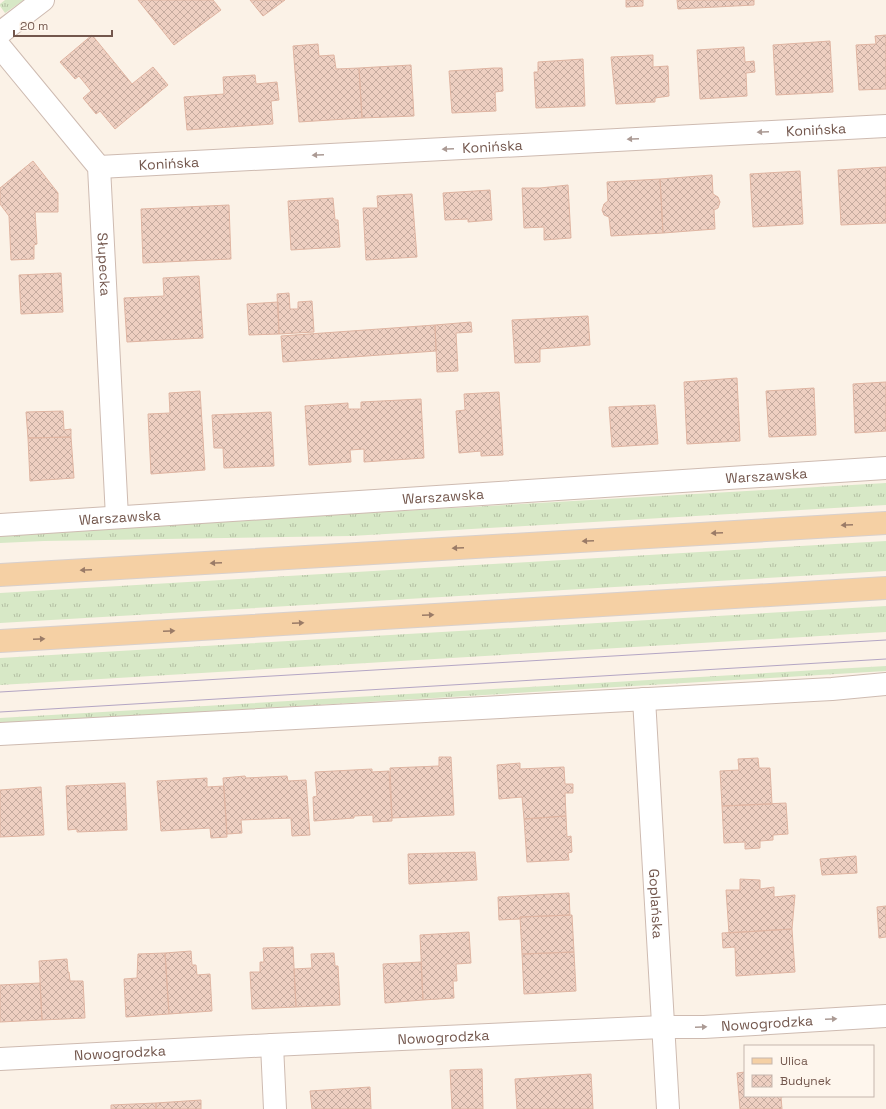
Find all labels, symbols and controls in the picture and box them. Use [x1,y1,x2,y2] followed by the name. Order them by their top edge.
[14,12,112,38] scale bar
[20,18,48,34] text: 20 m
[785,119,847,140] street label: Konińska
[757,129,769,136] one-way arrow
[462,136,523,157] street label: Konińska
[627,136,639,143] one-way arrow
[442,145,454,152] one-way arrow
[312,152,324,159] one-way arrow
[138,153,200,174] street label: Konińska
[93,232,115,296] street label: Słupecka
[725,464,808,487] street label: Warszawska
[402,485,485,508] street label: Warszawska
[78,506,161,529] street label: Warszawska
[841,522,853,529] one-way arrow
[711,529,723,536] one-way arrow
[582,537,594,544] one-way arrow
[452,545,464,552] one-way arrow
[210,559,222,566] one-way arrow
[80,567,92,574] one-way arrow
[422,612,434,619] one-way arrow
[292,620,304,627] one-way arrow
[163,627,175,634] one-way arrow
[33,635,45,642] one-way arrow
[645,868,667,939] street label: Goplańska
[721,1011,814,1035] street label: Nowogrodzka
[825,1016,837,1023] one-way arrow
[695,1024,708,1030] one-way arrow
[397,1026,490,1048] street label: Nowogrodzka
[73,1041,166,1064] street label: Nowogrodzka
[744,1045,874,1097] legend
[780,1053,808,1069] text: Ulica
[780,1073,832,1089] text: Budynek

